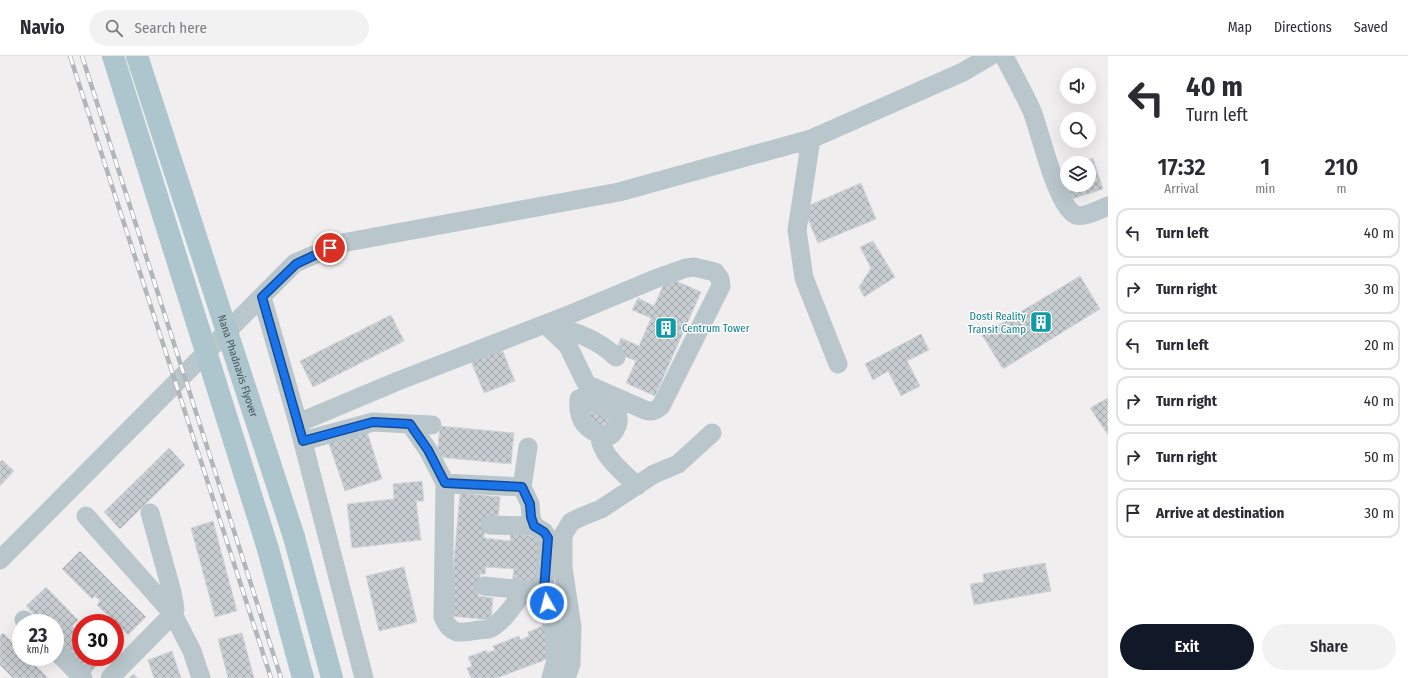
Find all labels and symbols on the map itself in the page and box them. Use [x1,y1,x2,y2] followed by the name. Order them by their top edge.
[313,231,347,265] pin
[1028,309,1054,335] building icon: Dosti Reality Transit Camp
[968,310,1026,336] place label: Dosti Reality Transit Camp
[215,313,261,419] street label: Nana Phadnavis Flyover
[653,315,679,341] building icon: Centrum Tower
[682,322,750,335] place label: Centrum Tower
[526,582,568,624] position arrow
[72,614,124,666] speed limit sign: 30

